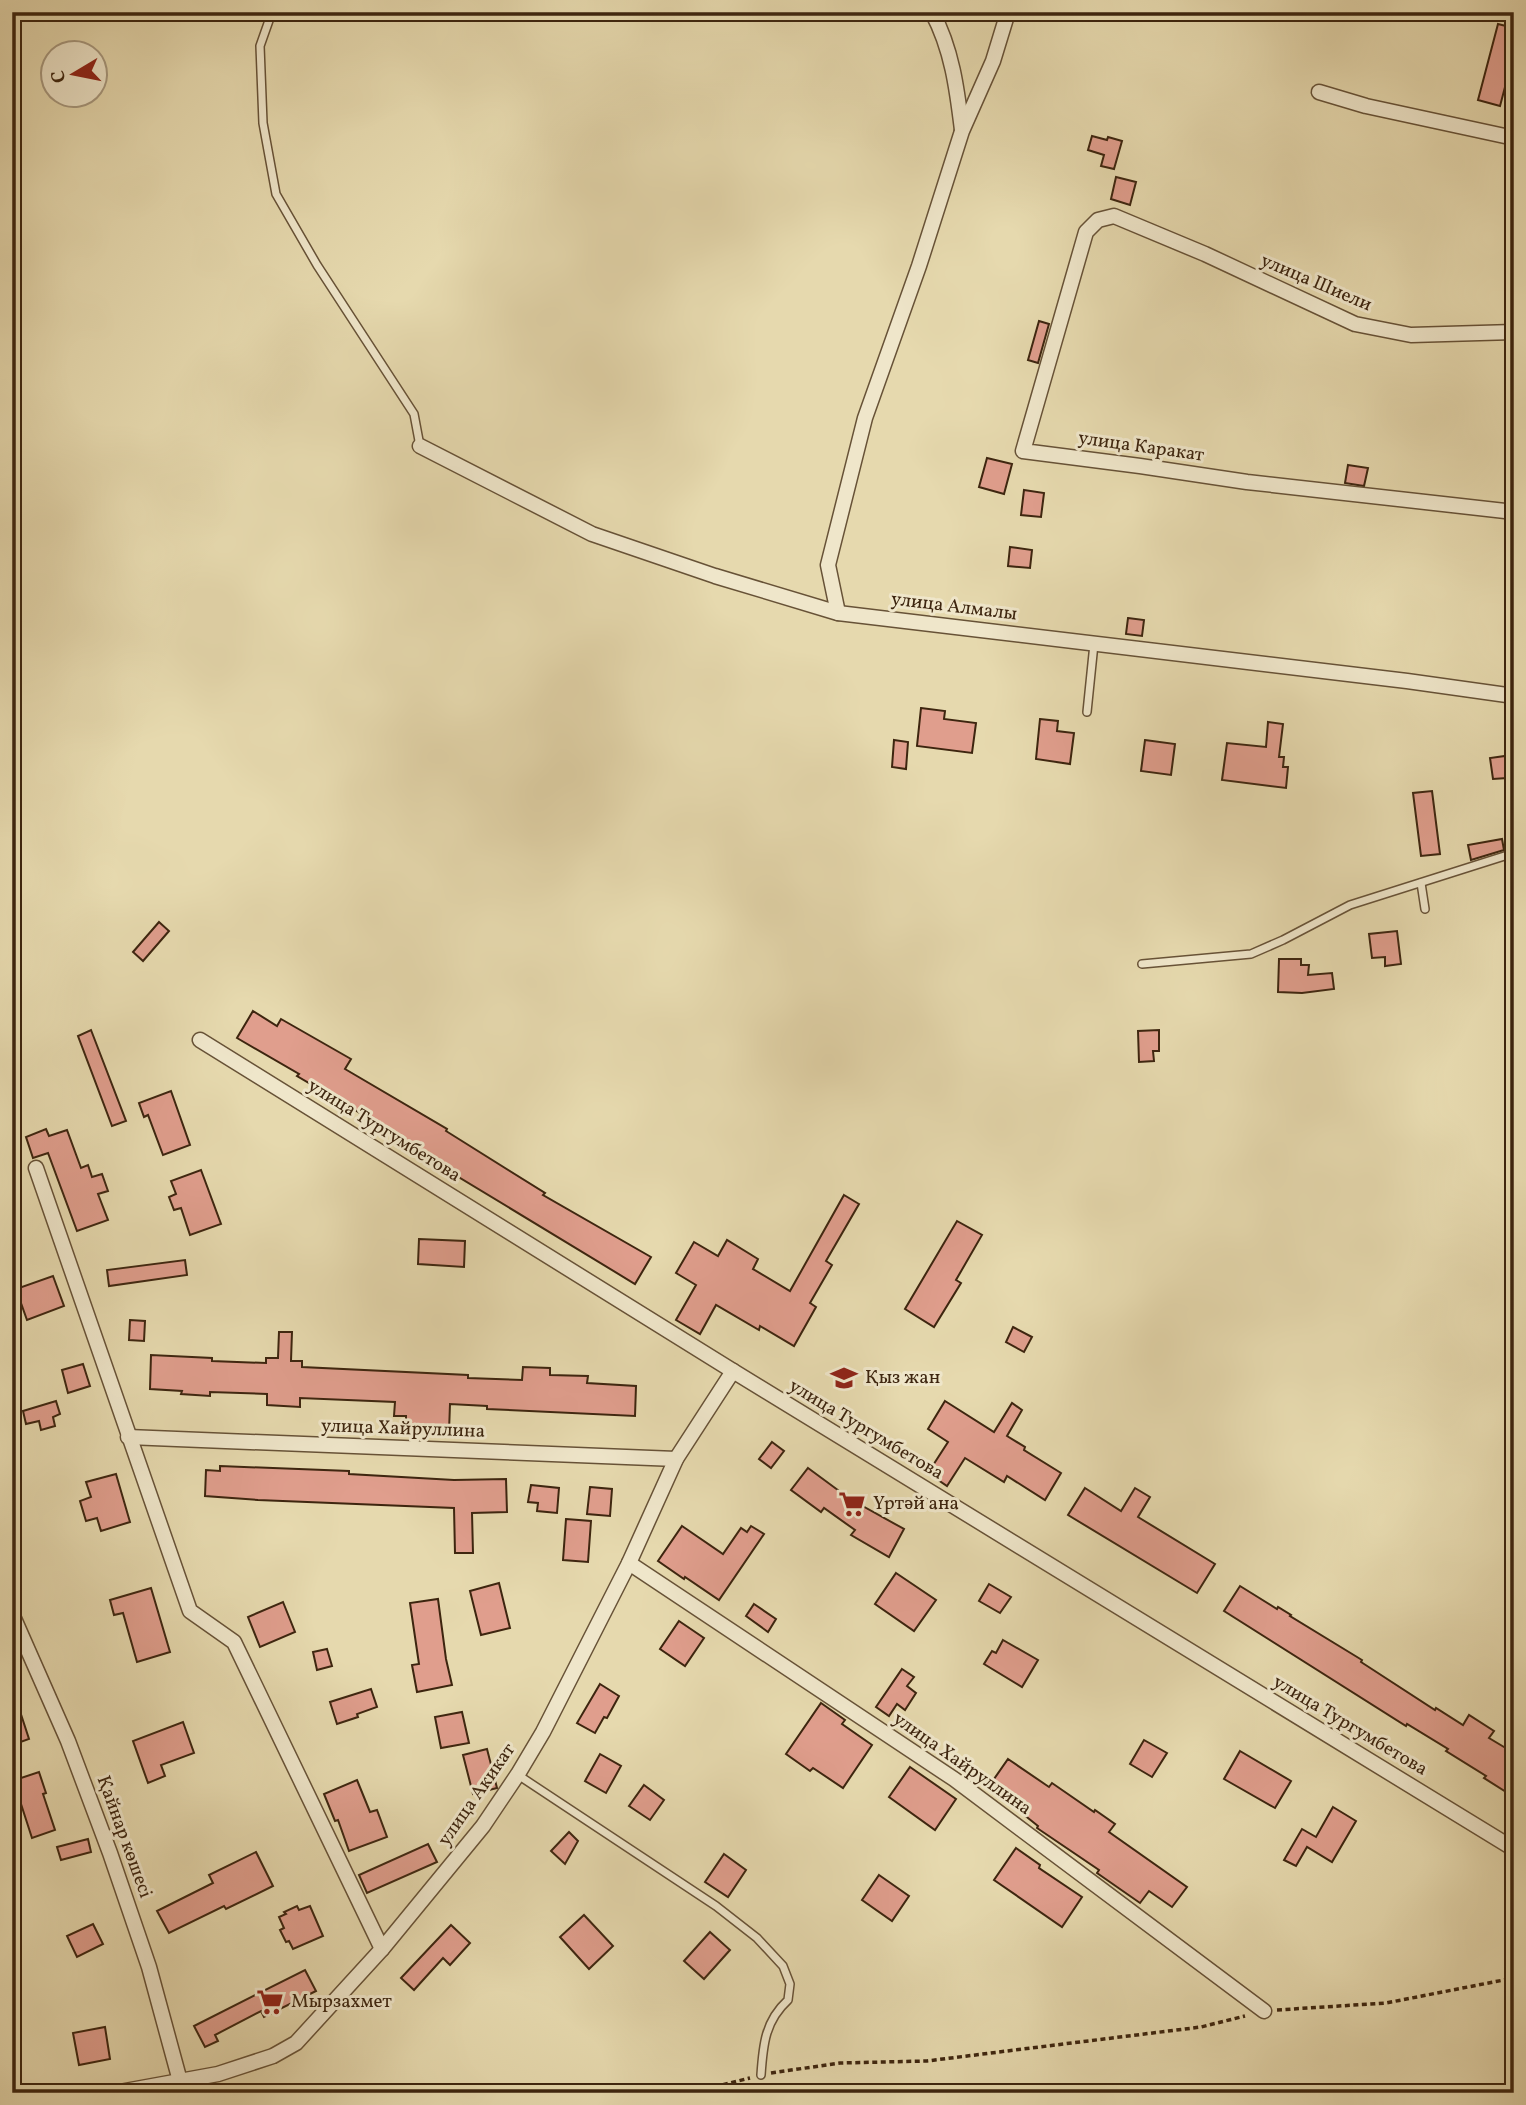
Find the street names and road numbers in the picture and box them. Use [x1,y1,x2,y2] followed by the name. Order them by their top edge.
[1256,248,1376,318] street label: улица Шиели
[1076,425,1206,469] street label: улица Каракат
[890,586,1018,628] street label: улица Алмалы
[302,1073,466,1189] street label: улица Тургумбетова
[784,1373,948,1487] street label: улица Тургумбетова
[321,1413,485,1445] street label: улица Хайруллина
[1268,1669,1432,1783] street label: улица Тургумбетова
[887,1706,1037,1822] street label: улица Хайруллина
[432,1738,522,1852] street label: улица Акикат
[90,1772,158,1902] street label: Қайнар көшесі

